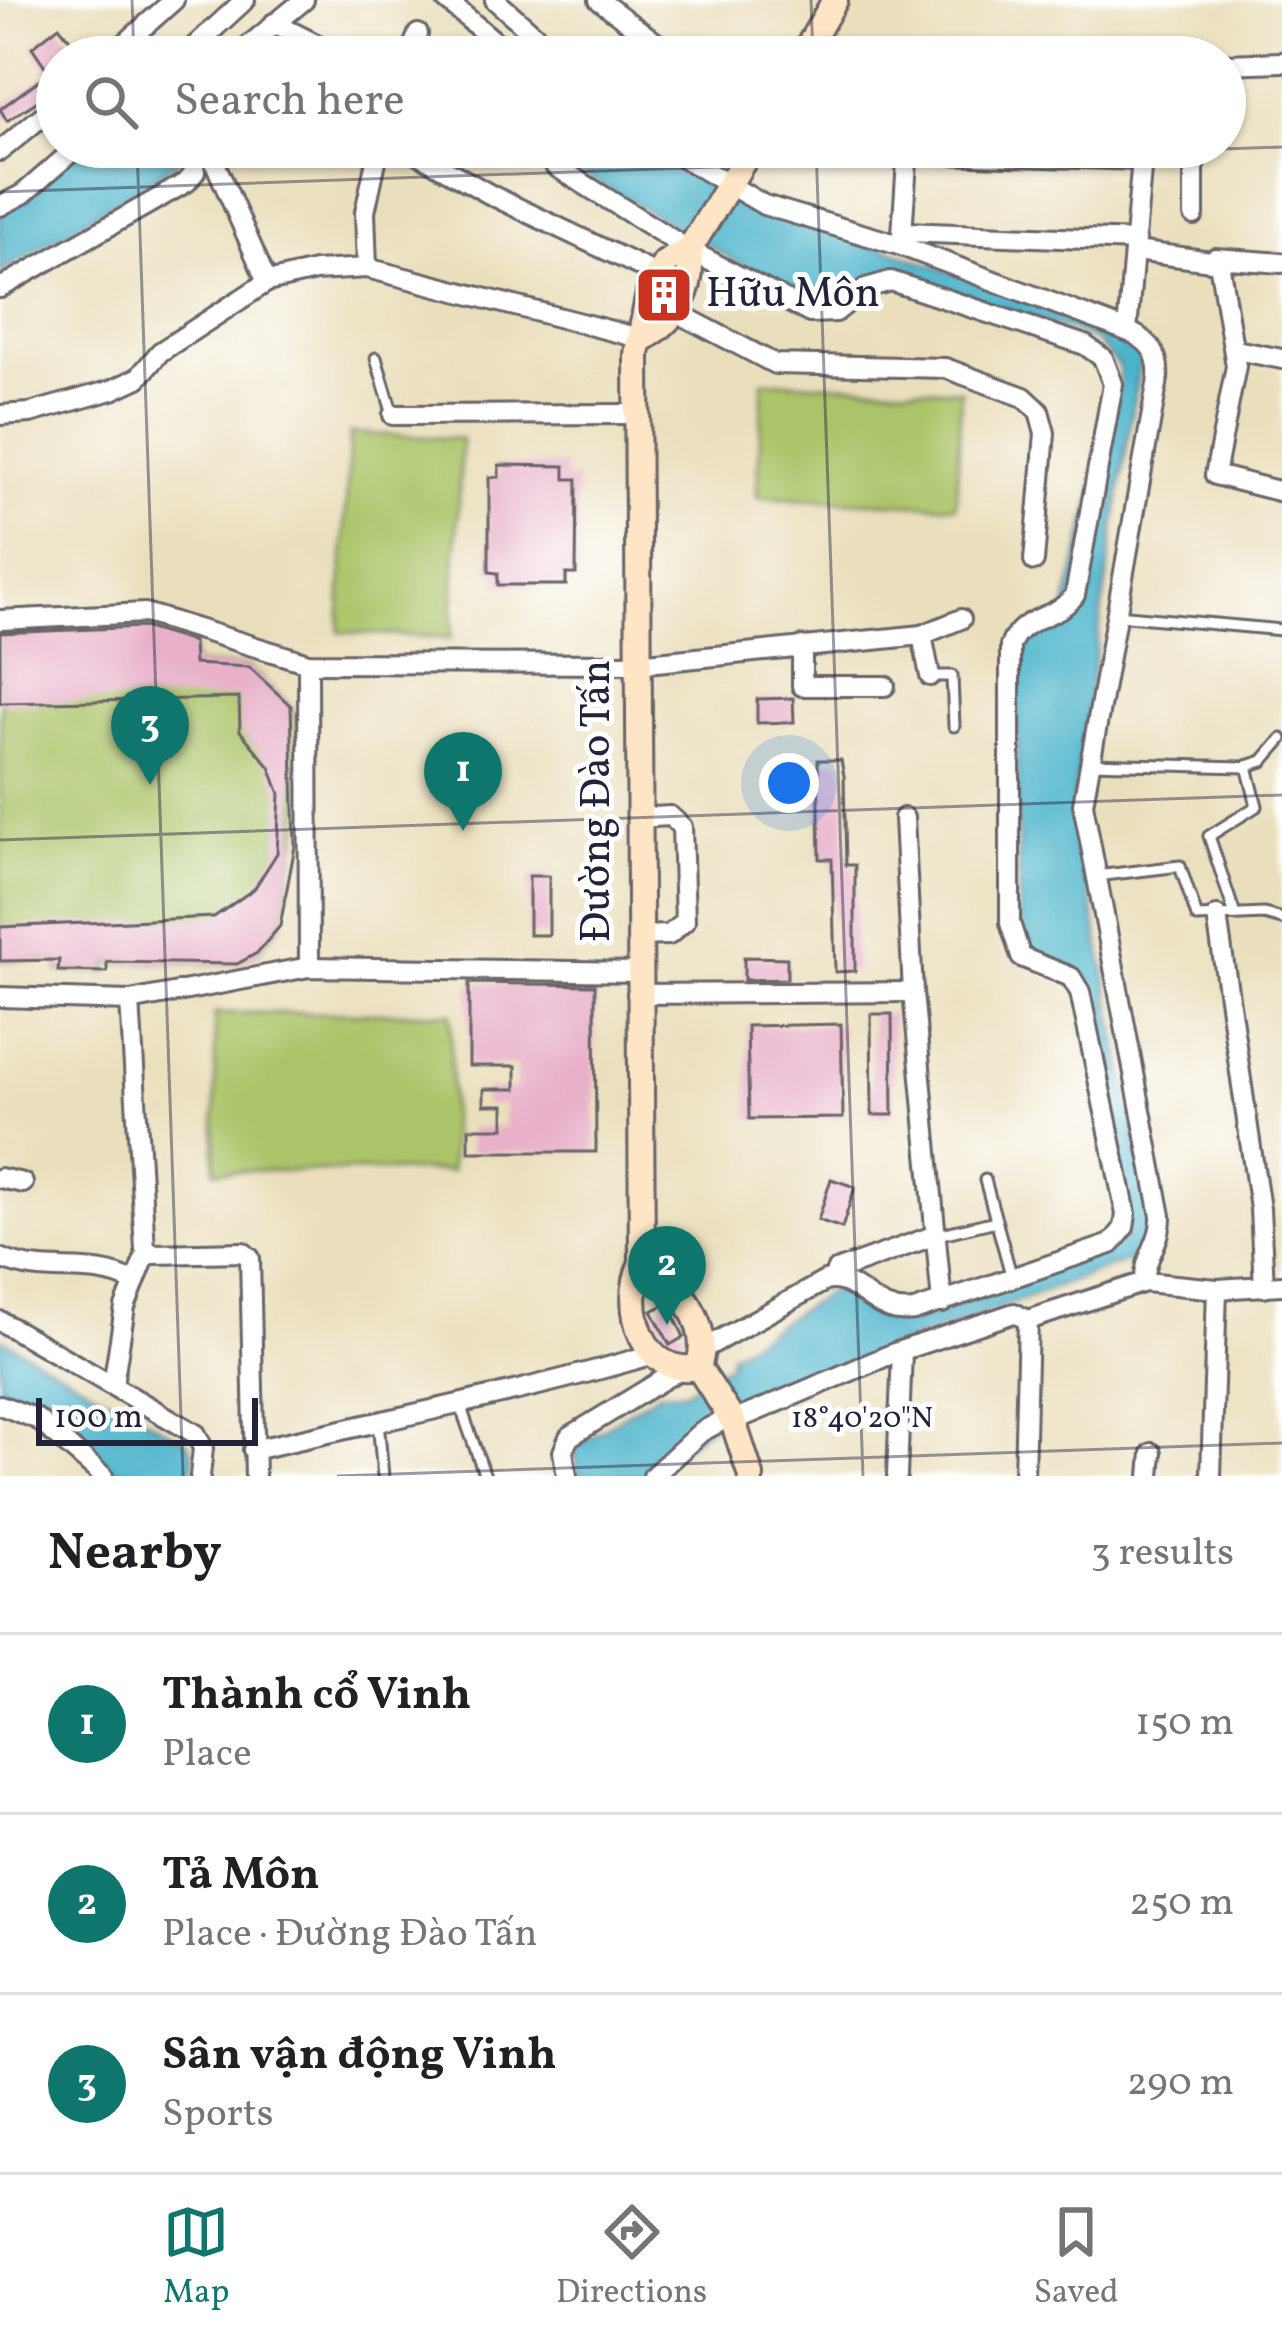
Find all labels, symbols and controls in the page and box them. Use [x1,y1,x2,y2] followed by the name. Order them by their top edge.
[36,36,1246,168] search box
[78,69,144,135] icon: search
[174,71,405,134] text: Search here
[633,264,695,326] building icon: Hữu Môn
[706,266,880,325] place label: Hữu Môn
[569,660,628,942] street label: Đường Đào Tấn
[111,686,189,785] pin: 3
[424,732,502,831] pin: 1
[759,753,819,813] your location
[628,1226,706,1325] pin: 2
[36,1392,258,1445] scale bar
[54,1396,143,1442] text: 100 m
[791,1398,933,1440] text: 18°40'20"N
[48,1519,222,1590] text: Nearby
[1091,1527,1234,1581] text: 3 results
[162,1665,471,1728] text: Thành cổ Vinh
[79,1697,95,1751] text: 1
[1135,1697,1234,1751] text: 150 m
[162,1728,252,1782] text: Place
[162,1845,320,1908] text: Tả Môn
[77,1877,97,1931] text: 2
[1129,1877,1234,1931] text: 250 m
[162,1908,538,1962] text: Place · Đường Đào Tấn
[162,2025,557,2088] text: Sân vận động Vinh
[77,2057,97,2111] text: 3
[1127,2057,1234,2111] text: 290 m
[162,2088,273,2142] text: Sports
[163,2199,229,2317] tab: Map
[556,2199,707,2317] tab: Directions
[1034,2199,1119,2317] tab: Saved

